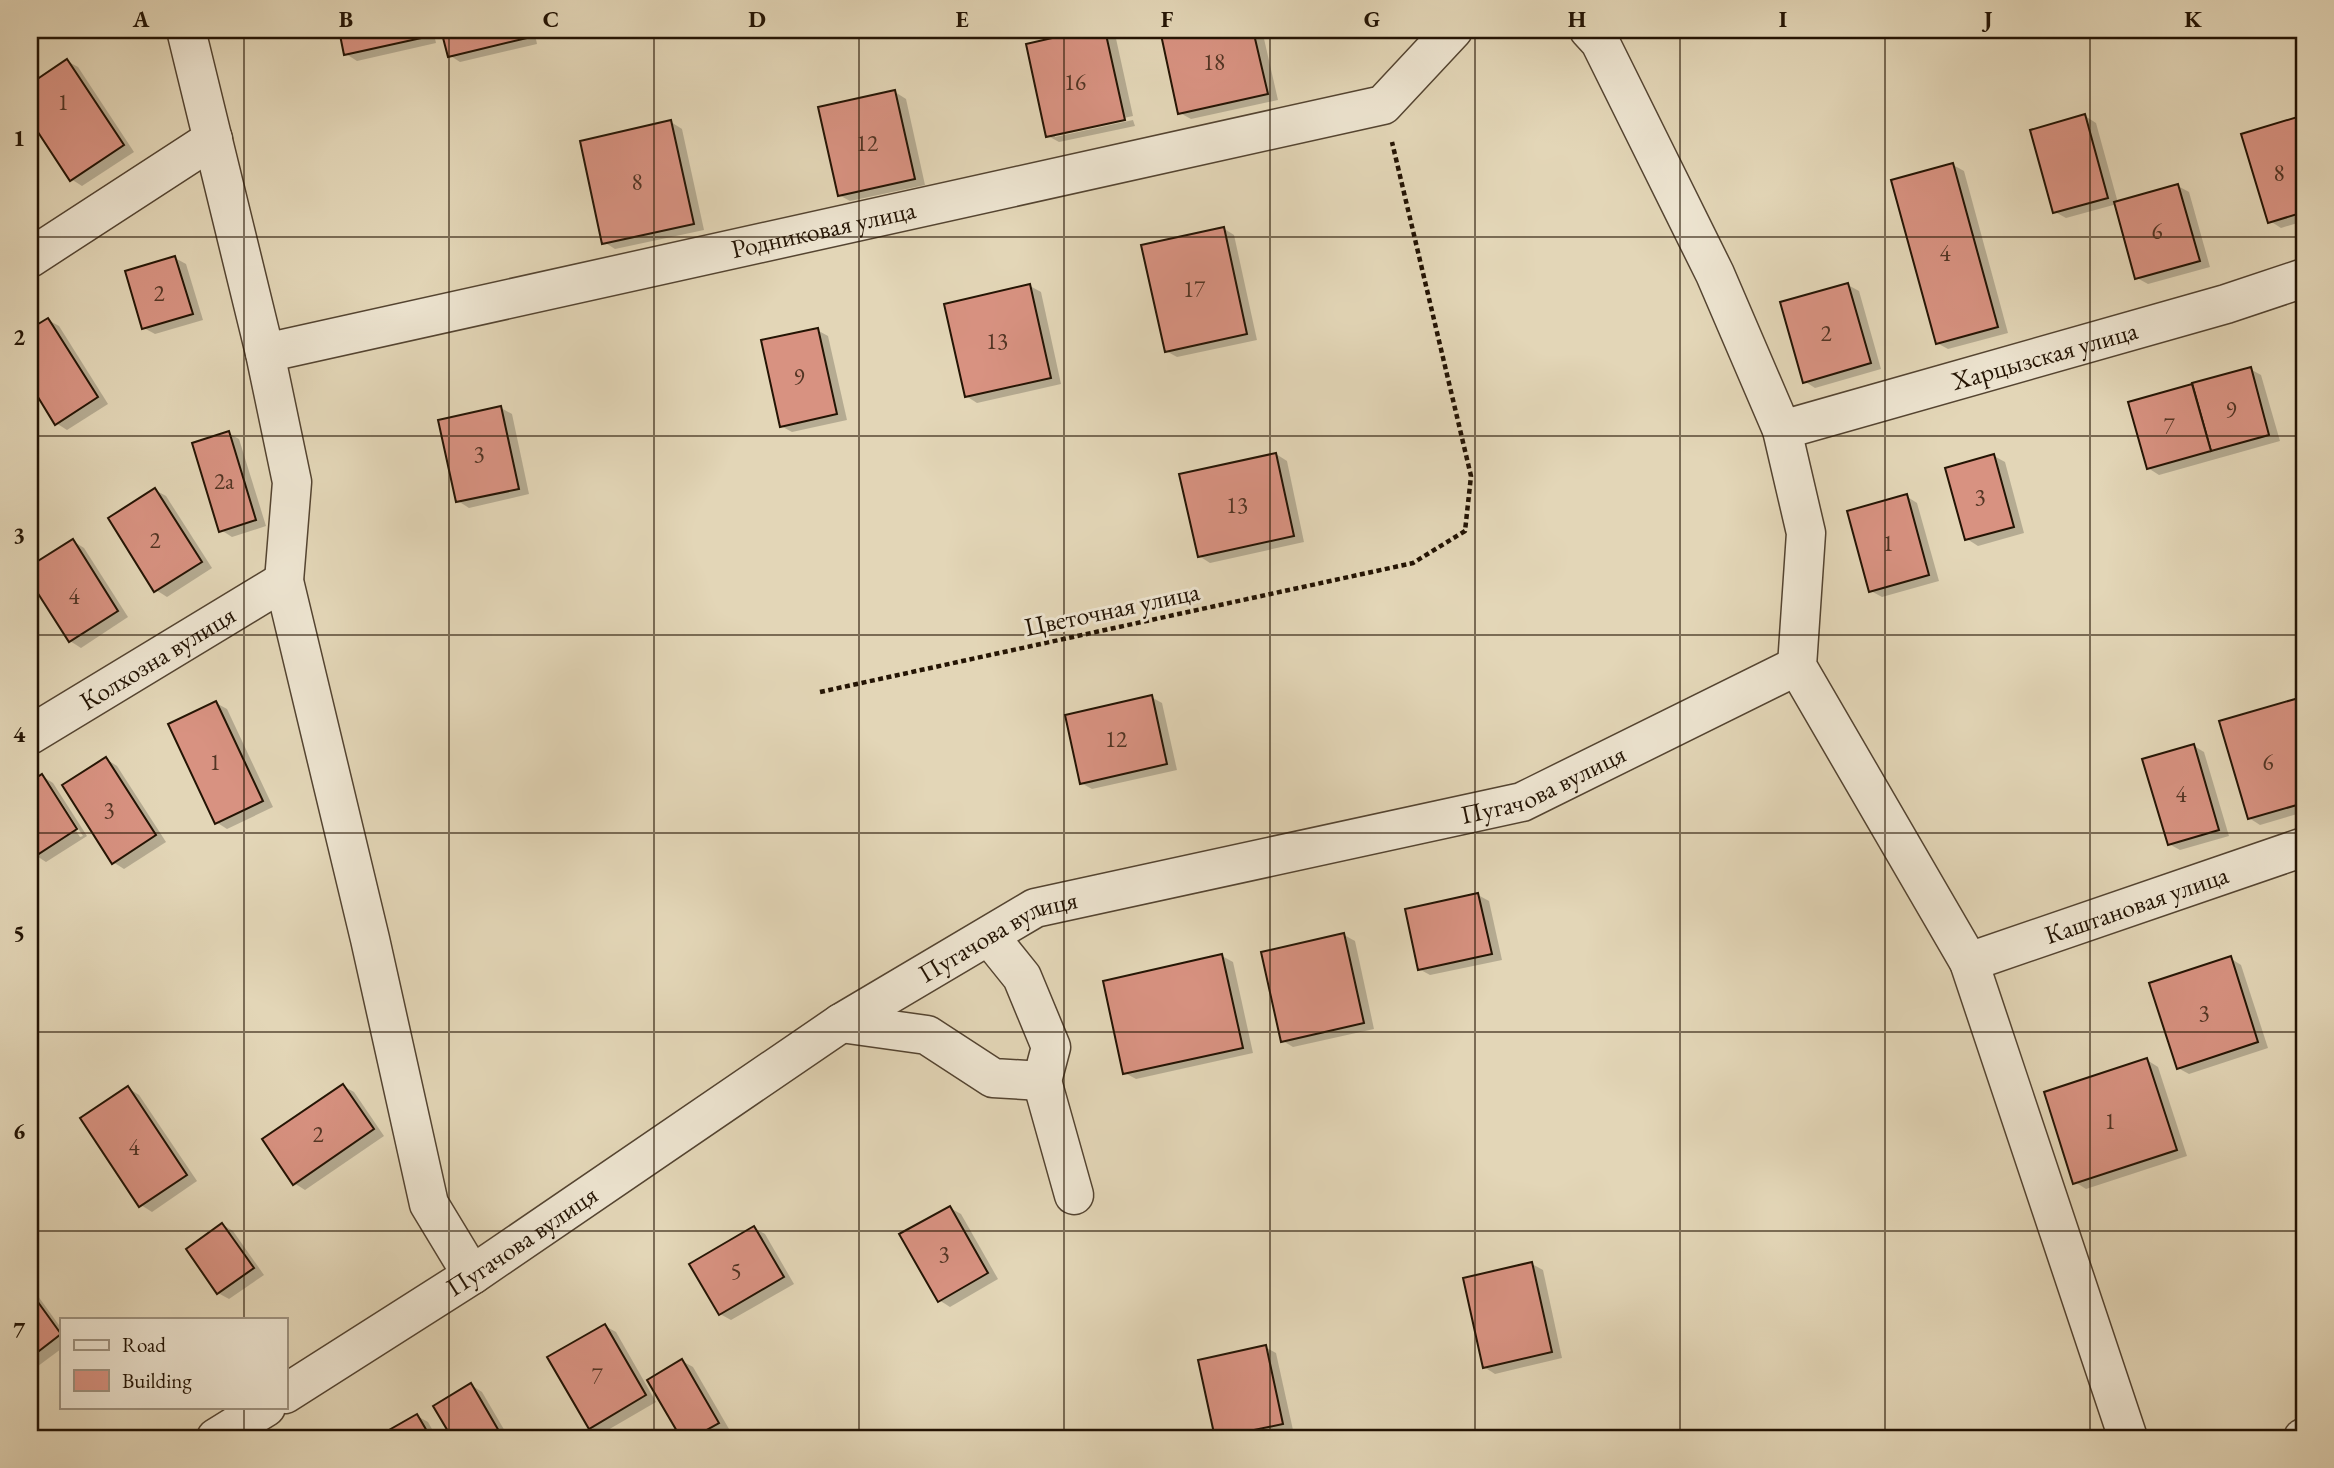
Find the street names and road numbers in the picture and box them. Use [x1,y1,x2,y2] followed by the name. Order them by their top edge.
[728,192,920,266] street label: Родниковая улица
[1947,313,2142,398] street label: Харцызская улица
[1021,574,1203,644] street label: Цветочная улица
[73,598,242,718] street label: Колхозна вулиця
[1458,736,1631,832] street label: Пугачова вулиця
[2040,857,2233,952] street label: Каштановая улица
[912,882,1081,990] street label: Пугачова вулиця
[440,1177,604,1304] street label: Пугачова вулиця

